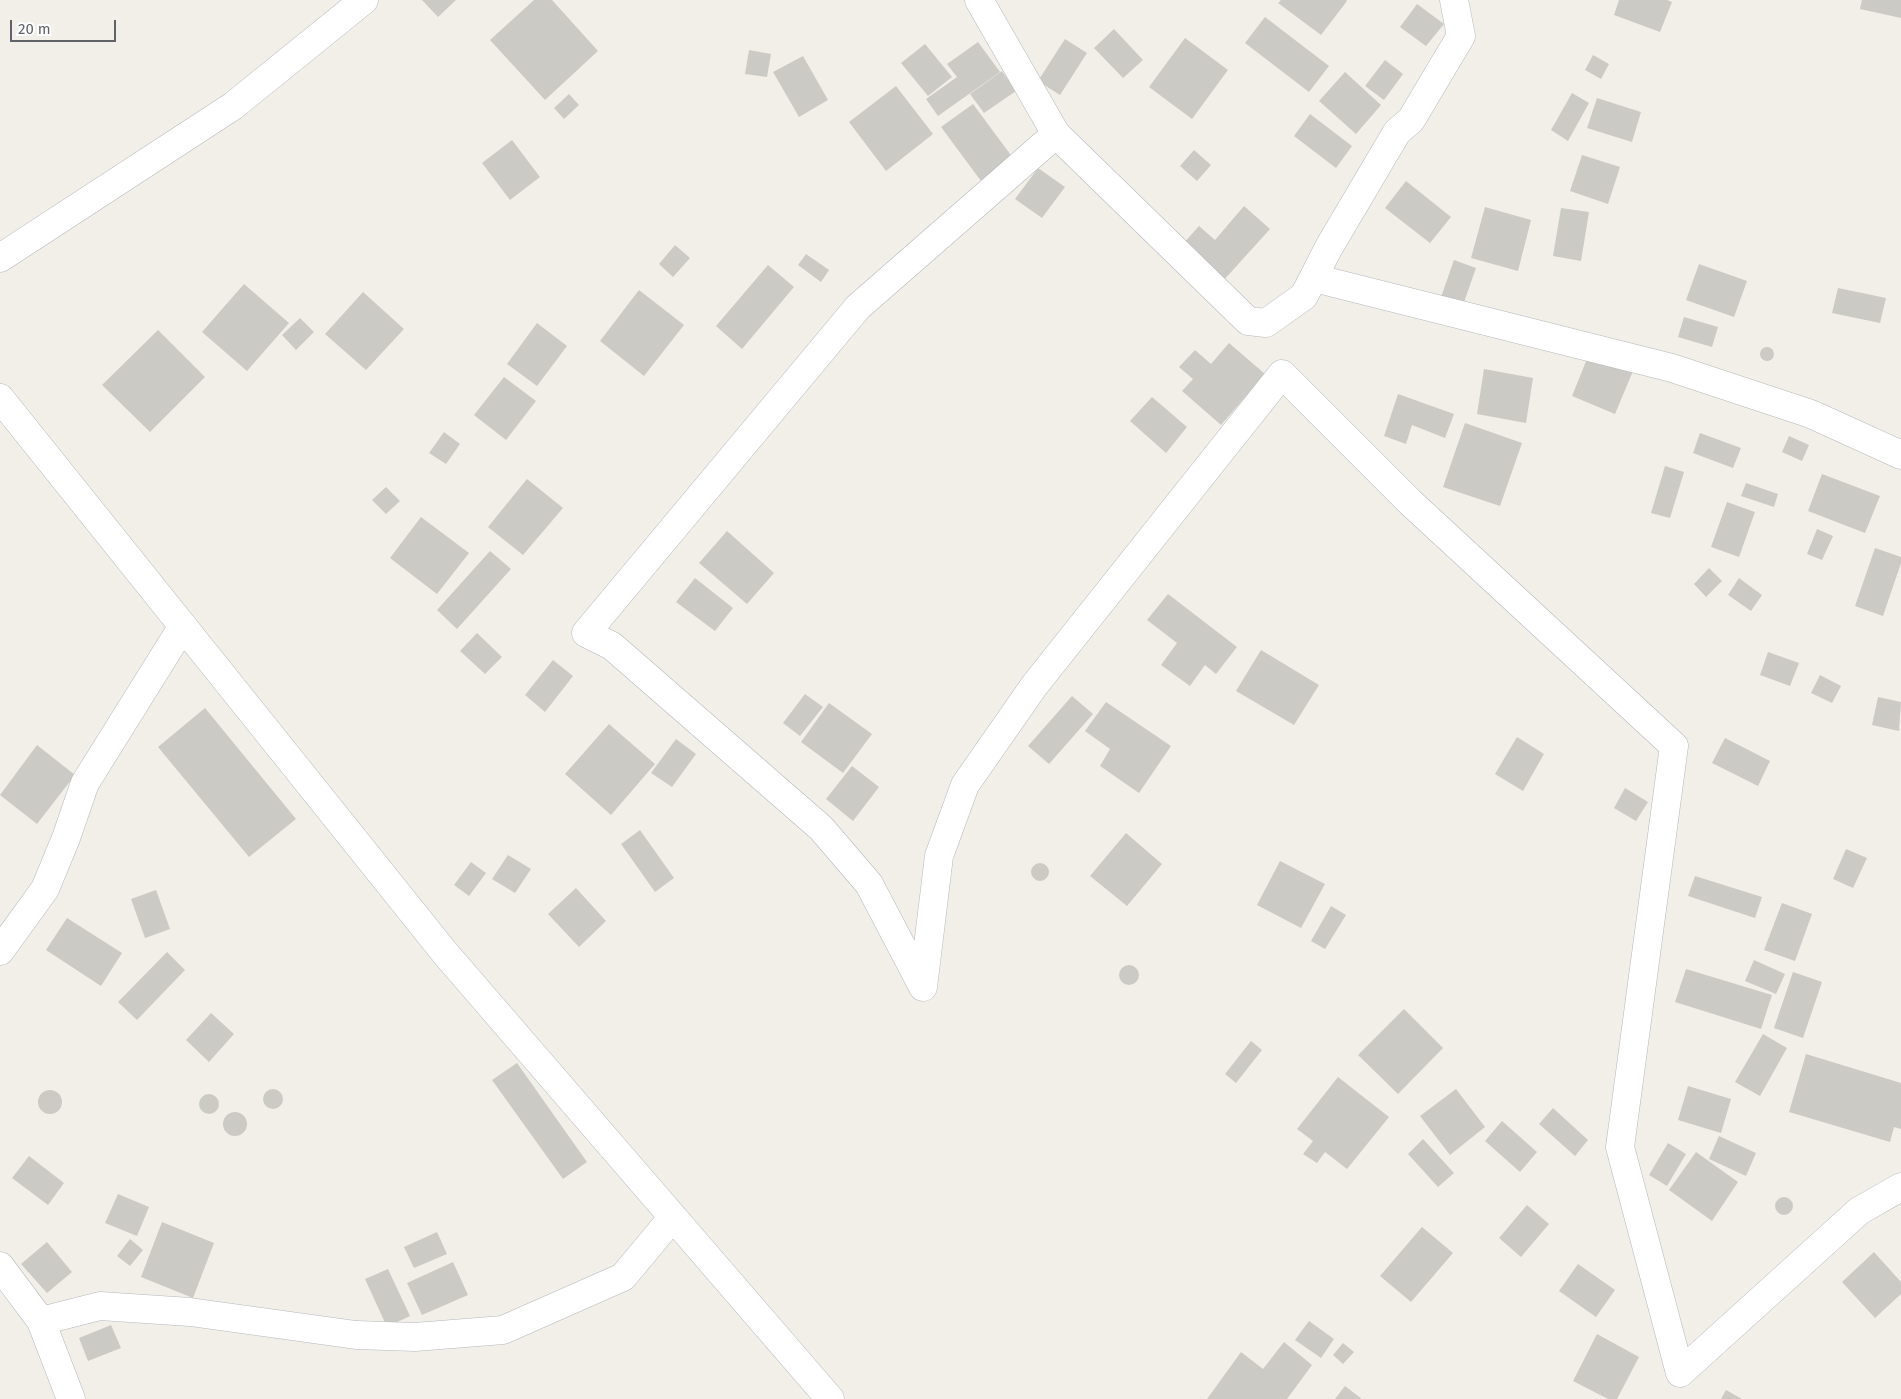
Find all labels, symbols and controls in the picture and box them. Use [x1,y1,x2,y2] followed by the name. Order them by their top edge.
[12,10,119,42] scale bar
[18,20,51,38] text: 20 m

